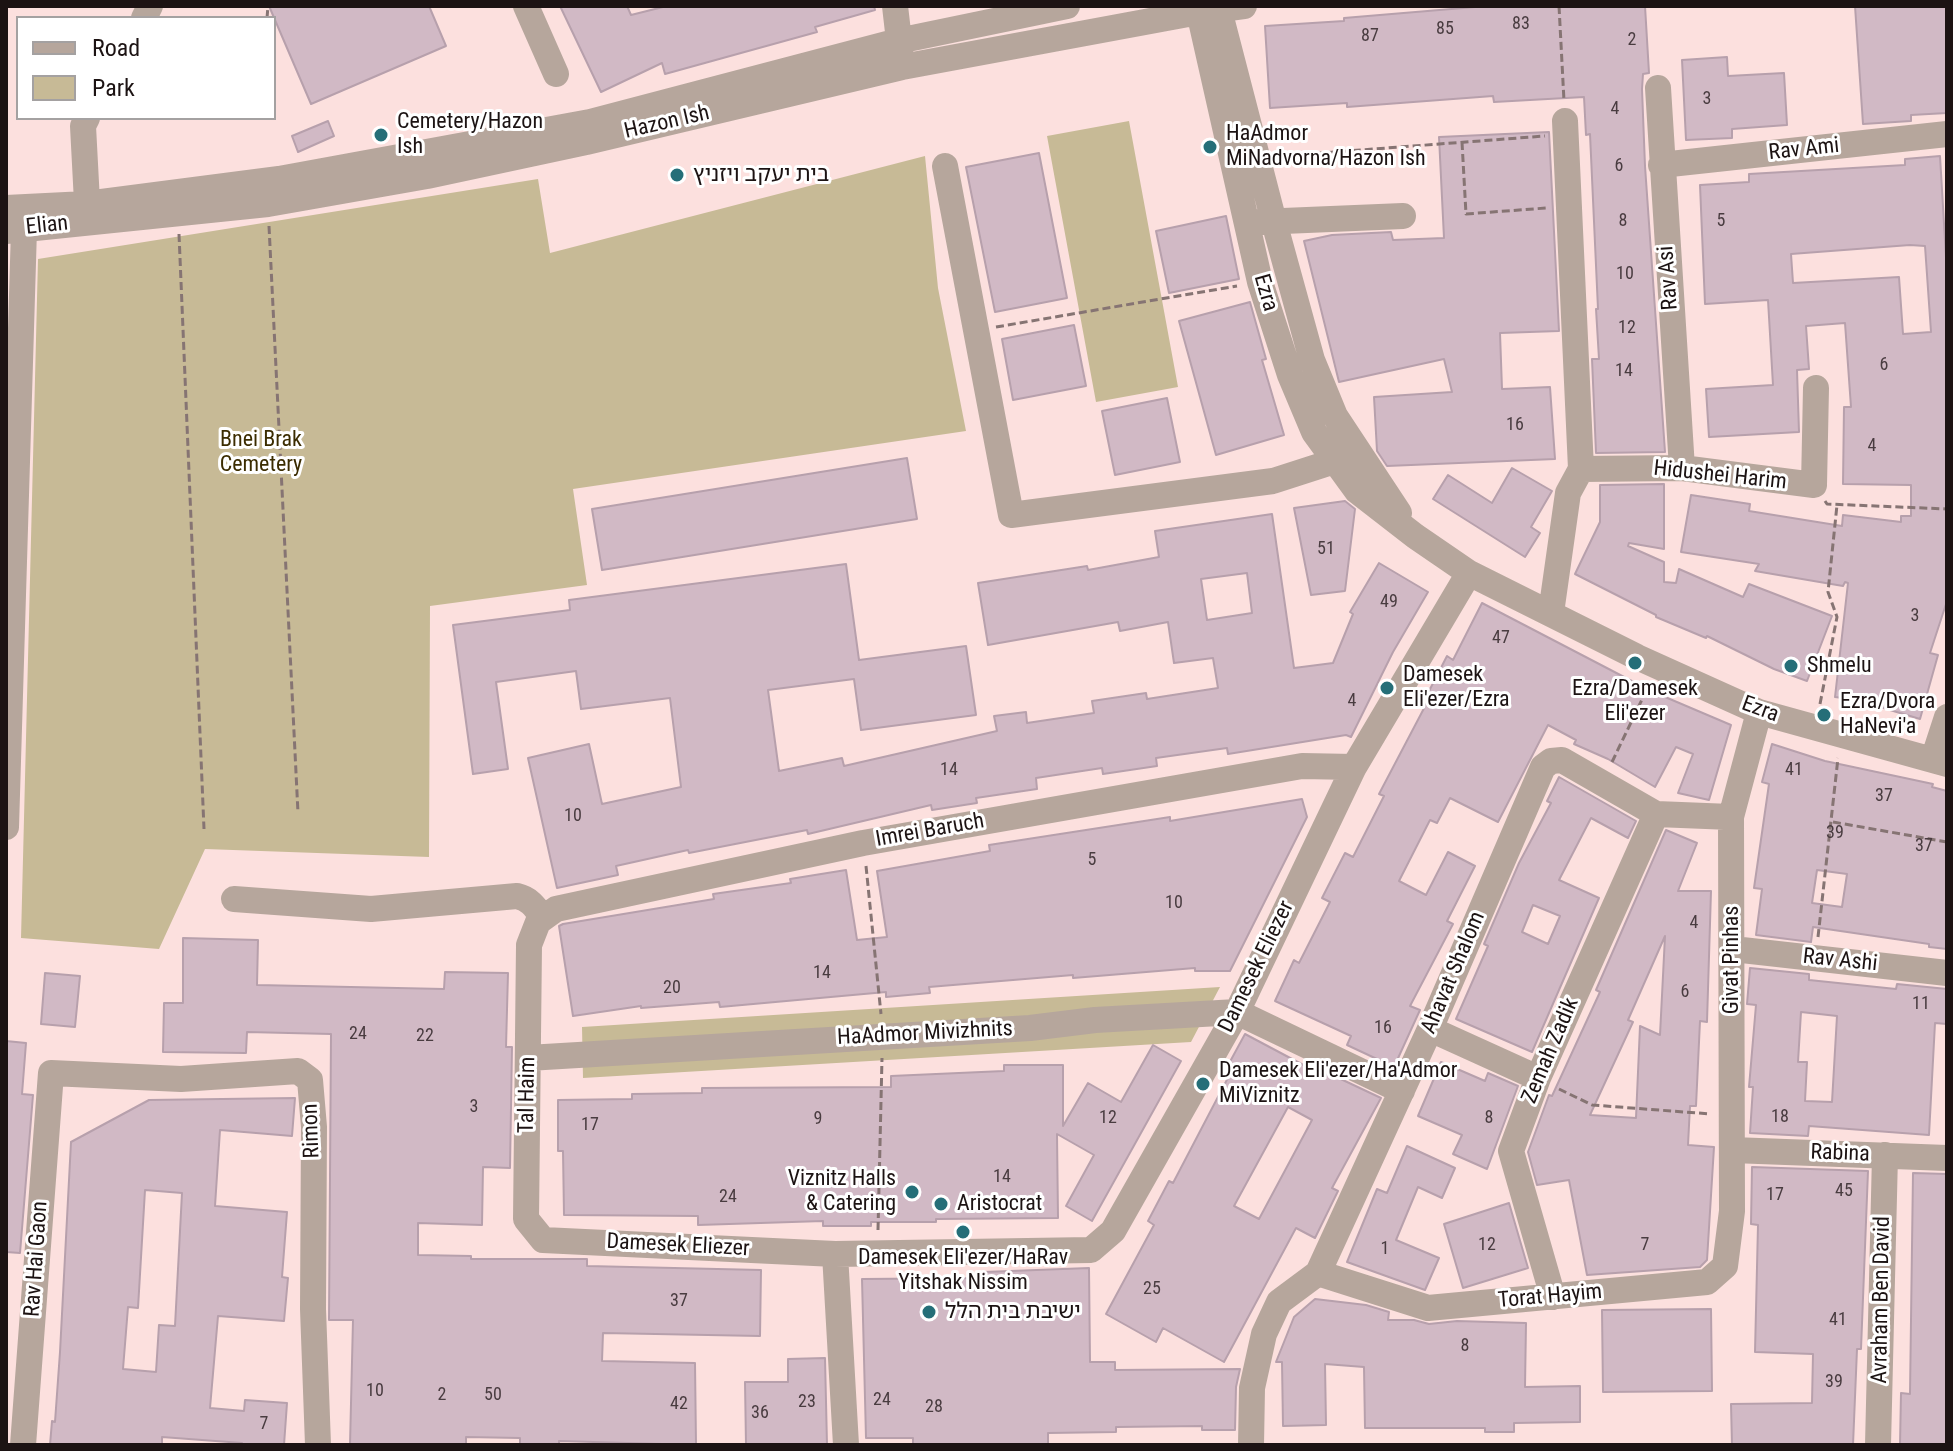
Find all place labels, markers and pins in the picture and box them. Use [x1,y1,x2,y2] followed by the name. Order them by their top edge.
[397,109,543,160] place label: Cemetery/Hazon Ish
[1226,121,1426,172] place label: HaAdmor MiNadvorna/Hazon Ish
[372,126,390,144] marker: Cemetery/Hazon Ish
[1201,138,1219,156] marker: HaAdmor MiNadvorna/Hazon Ish
[693,162,829,188] place label: בית יעקב ויזניץ
[668,166,686,184] marker: בית יעקב ויזניץ
[1807,653,1872,679] place label: Shmelu
[1626,654,1644,672] marker: Ezra/Damesek Eli'ezer
[1782,657,1800,675] marker: Shmelu
[1403,662,1510,714] place label: Damesek Eli'ezer/Ezra
[1572,676,1698,728] place label: Ezra/Damesek Eli'ezer
[1378,679,1396,697] marker: Damesek Eli'ezer/Ezra
[1840,689,1935,740] place label: Ezra/Dvora HaNevi'a
[1815,706,1833,724] marker: Ezra/Dvora HaNevi'a
[1219,1058,1457,1110] place label: Damesek Eli'ezer/Ha'Admor MiViznitz
[1194,1075,1212,1093] marker: Damesek Eli'ezer/Ha'Admor MiViznitz
[788,1166,896,1218] place label: Viznitz Halls & Catering
[903,1183,921,1201] marker: Viznitz Halls & Catering
[957,1191,1042,1217] place label: Aristocrat
[932,1195,950,1213] marker: Aristocrat
[954,1223,972,1241] marker: Damesek Eli'ezer/HaRav Yitshak Nissim
[858,1245,1068,1296] place label: Damesek Eli'ezer/HaRav Yitshak Nissim
[945,1299,1081,1325] place label: ישיבת בית הלל
[920,1303,938,1321] marker: ישיבת בית הלל

